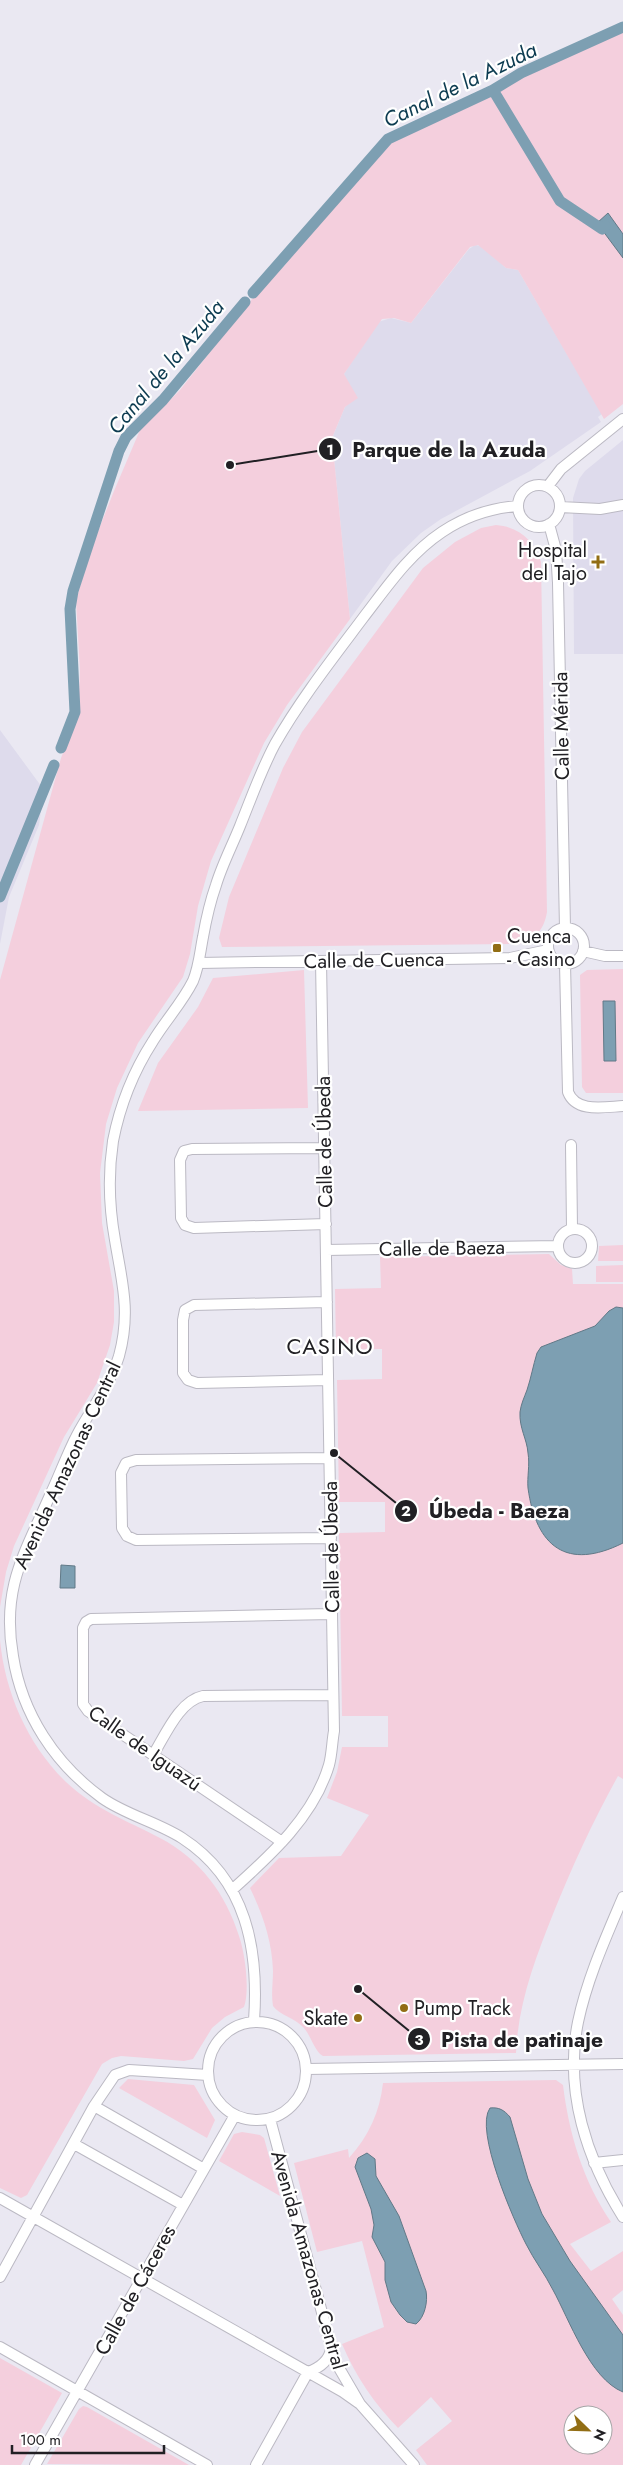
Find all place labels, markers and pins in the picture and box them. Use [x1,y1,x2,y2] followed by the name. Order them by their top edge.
[317,431,556,467] callout: Parque de la Azuda
[518,536,587,588] place label: Hospital del Tajo
[591,555,605,569] marker: Hospital del Tajo
[507,922,575,974] place label: Cuenca - Casino
[491,942,503,954] marker: Cuenca - Casino
[394,1493,579,1529] callout: Úbeda - Baeza
[414,1994,511,2023] place label: Pump Track
[398,2002,410,2014] marker: Pump Track
[304,2004,348,2033] place label: Skate
[352,2012,364,2024] marker: Skate
[406,2021,613,2057] callout: Pista de patinaje

